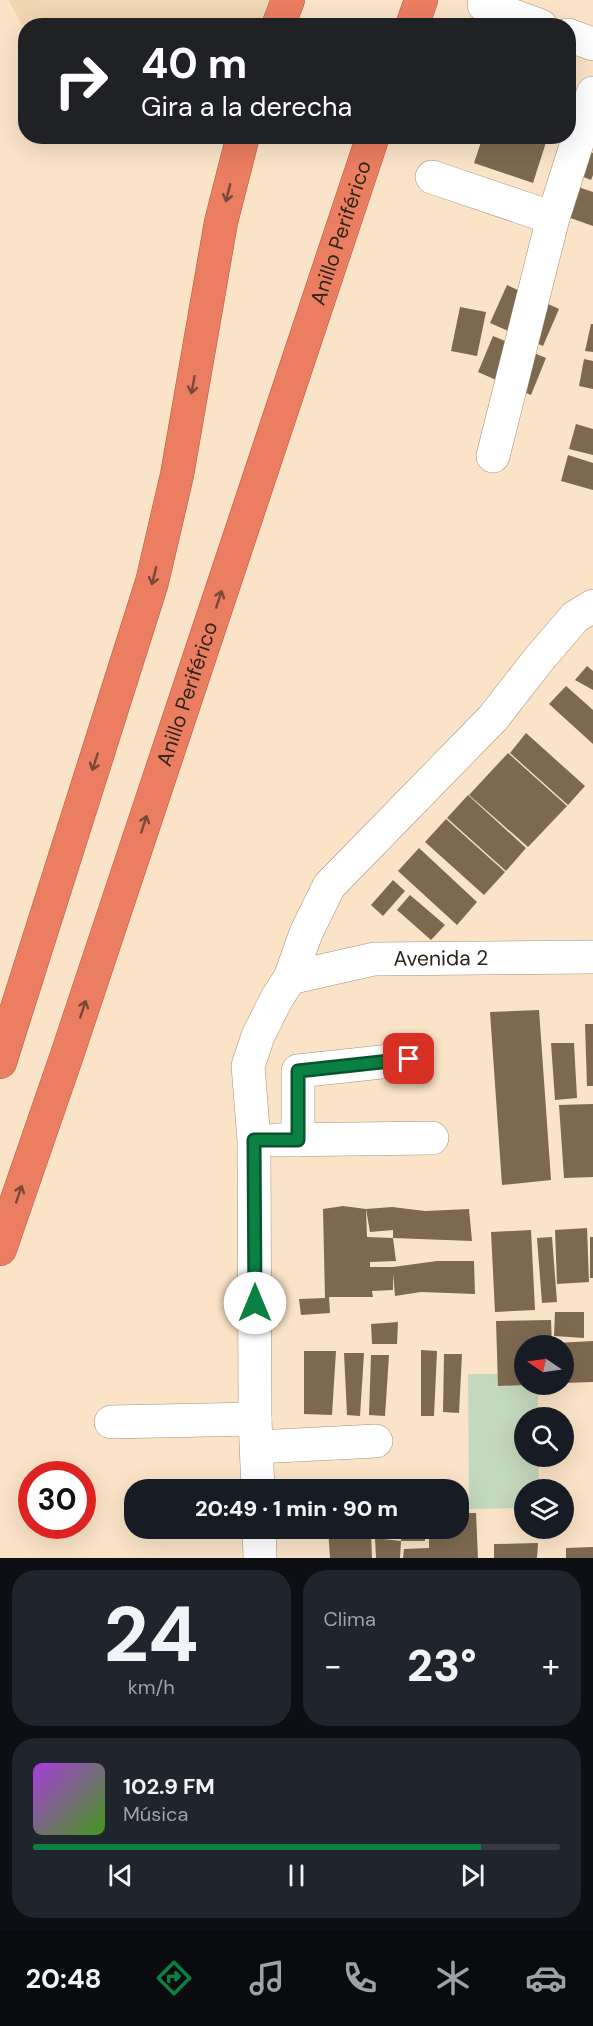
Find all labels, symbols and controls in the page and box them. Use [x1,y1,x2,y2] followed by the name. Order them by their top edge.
[141,36,247,91] text: 40 m
[42,42,120,120] icon: right
[141,89,352,124] text: Gira a la derecha
[304,157,378,309] street label: Anillo Periférico
[222,183,234,202] one-way arrow
[187,375,198,394] one-way arrow
[147,566,159,585] one-way arrow
[214,590,225,609] one-way arrow
[150,618,224,770] street label: Anillo Periférico
[89,752,100,771] one-way arrow
[140,815,151,834] one-way arrow
[393,944,488,973] street label: Avenida 2
[78,1000,89,1019] one-way arrow
[383,1033,434,1084] pin
[392,1042,425,1075] icon: arrive
[15,1185,26,1203] one-way arrow
[223,1271,287,1335] position arrow
[514,1335,574,1395] north arrow
[514,1335,574,1539] map controls
[514,1407,574,1467] button: search
[18,1461,96,1539] speed limit sign: 30
[514,1479,574,1539] button: layers
[195,1494,398,1523] text: 20:49 · 1 min · 90 m
[104,1584,199,1685] text: 24
[324,1606,376,1632] text: Clima
[407,1636,477,1695] text: 23°
[324,1644,342,1687] text: −
[542,1644,560,1687] text: +
[128,1674,175,1700] text: km/h
[123,1772,215,1801] text: 102.9 FM
[123,1801,188,1827] text: Música
[104,1859,137,1892] icon: previous
[280,1859,313,1892] icon: pause
[456,1859,489,1892] icon: next
[153,1957,195,1999] icon: directions
[246,1957,288,1999] icon: music
[339,1957,381,1999] icon: phone
[432,1957,474,1999] icon: climate
[525,1957,567,1999] icon: car
[26,1961,102,1996] text: 20:48

